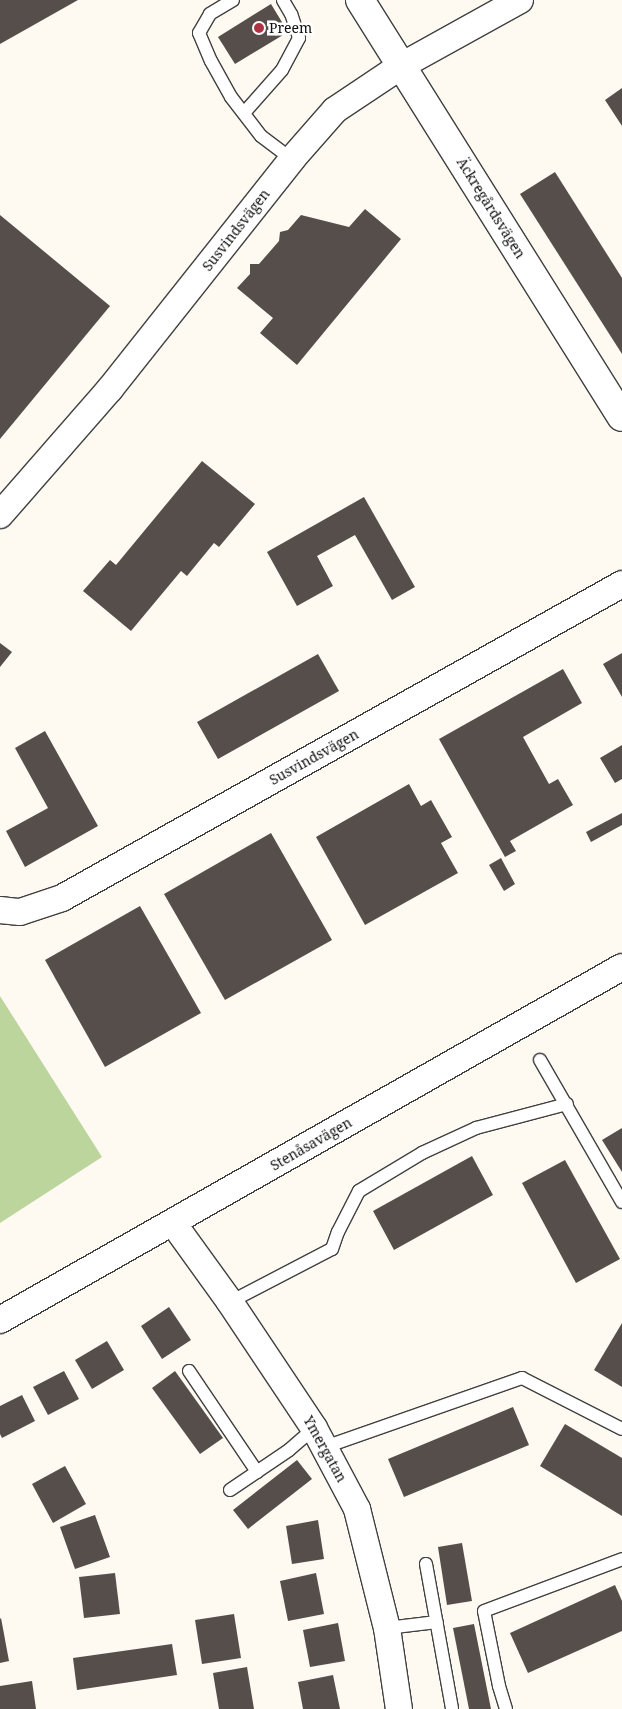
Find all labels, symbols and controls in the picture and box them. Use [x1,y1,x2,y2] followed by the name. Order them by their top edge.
[269,20,312,36] place label: Preem
[253,22,265,34] marker: Preem
[453,154,529,262] street label: Äckregårdsvägen
[199,186,273,274] street label: Susvindsvägen
[266,726,362,788] street label: Susvindsvägen
[267,1114,355,1174] street label: Stenåsavägen
[300,1413,350,1485] street label: Ymergatan

